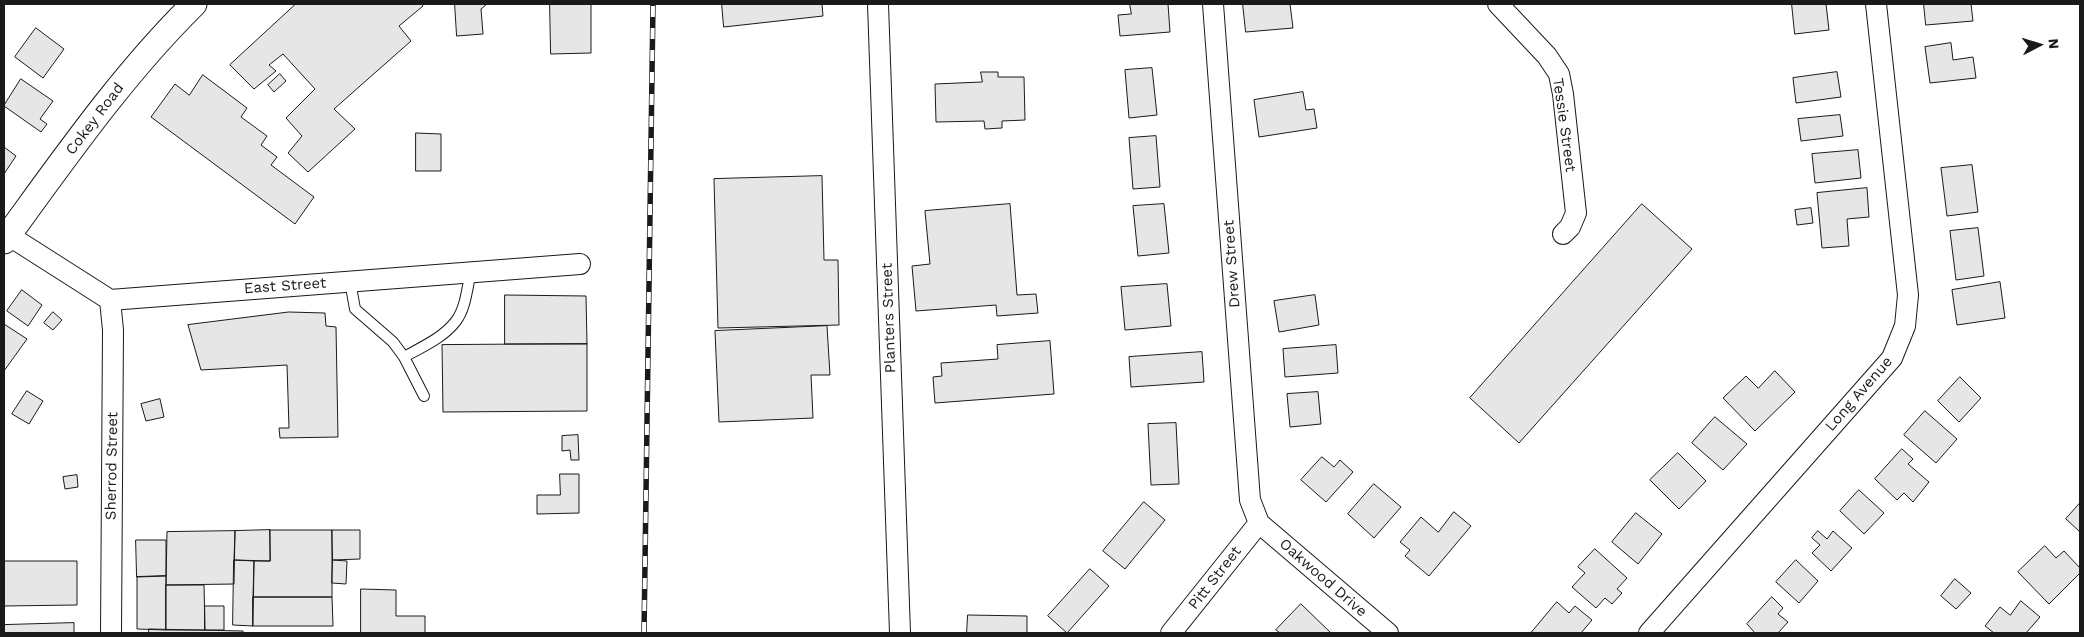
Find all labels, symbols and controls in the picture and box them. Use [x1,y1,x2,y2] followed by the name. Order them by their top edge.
[2014,20,2064,70] north arrow
[2046,38,2062,50] text: N
[1548,77,1580,173] street label: Tessie Street
[62,80,128,158] street label: Cokey Road
[1220,220,1244,308] street label: Drew Street
[878,263,900,373] street label: Planters Street
[243,274,327,298] street label: East Street
[1822,353,1896,435] street label: Long Avenue
[102,412,122,520] street label: Sherrod Street
[1275,535,1371,621] street label: Oakwood Drive
[1185,543,1245,613] street label: Pitt Street

